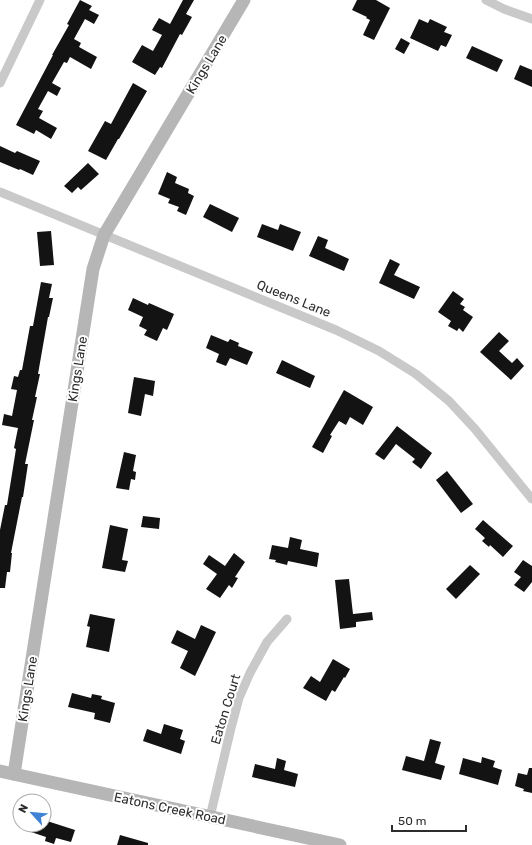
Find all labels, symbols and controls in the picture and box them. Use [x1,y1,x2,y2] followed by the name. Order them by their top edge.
[183,32,231,97] street label: Kings Lane
[255,277,333,320] street label: Queens Lane
[65,335,91,403] street label: Kings Lane
[15,655,41,723] street label: Kings Lane
[208,672,243,746] street label: Eaton Court
[113,789,227,828] street label: Eatons Creek Road
[12,793,52,833] north arrow
[16,802,31,815] text: N
[392,807,466,833] scale bar
[398,814,426,828] text: 50 m

